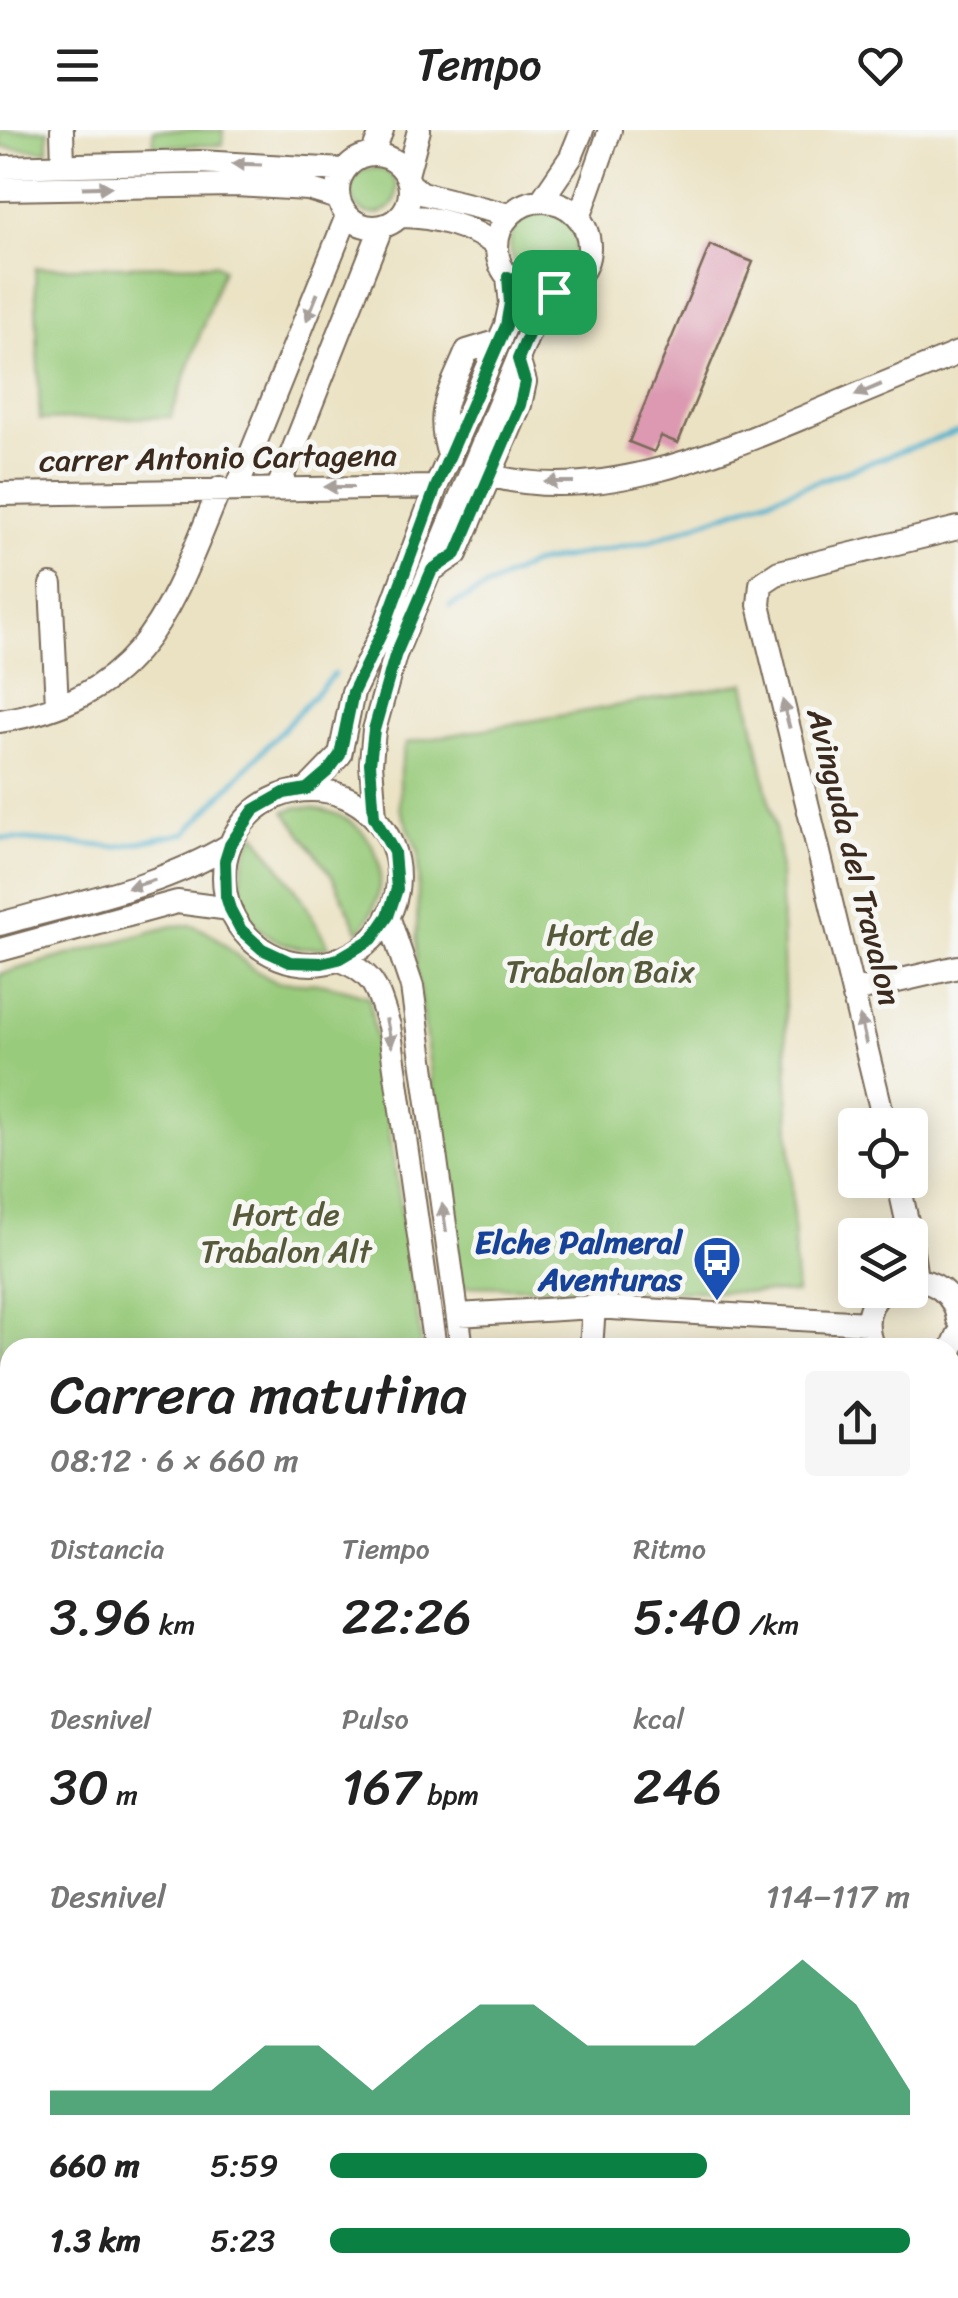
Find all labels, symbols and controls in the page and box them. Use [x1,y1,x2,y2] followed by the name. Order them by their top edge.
[416,25,542,105] text: Tempo
[50,38,105,93] icon: menu
[853,38,908,93] icon: heart
[231,155,263,171] one-way arrow
[82,179,114,195] one-way arrow
[512,250,597,335] pin
[527,265,582,320] icon: arrive
[303,292,319,322] one-way arrow
[853,383,883,399] one-way arrow
[39,426,397,490] street label: carrer Antonio Cartagena
[543,474,575,490] one-way arrow
[322,479,354,495] one-way arrow
[778,698,793,729] one-way arrow
[789,701,919,1012] street label: Avinguda del Travalon
[125,877,156,892] one-way arrow
[505,906,695,1000] park label: Hort de Trabalon Baix
[855,1014,870,1045] one-way arrow
[382,1018,397,1049] one-way arrow
[838,1108,928,1308] map controls
[838,1108,928,1198] button: locate
[201,1186,372,1280] park label: Hort de Trabalon Alt
[436,1202,452,1233] one-way arrow
[475,1214,684,1308] place label: Elche Palmeral Aventuras
[838,1218,928,1308] button: layers
[691,1234,743,1302] bus stop icon: Elche Palmeral Aventuras
[50,1346,468,1443] text: Carrera matutina
[805,1371,910,1476] button: share
[50,1432,299,1489] text: 08:12 · 6 × 660 m
[50,1524,165,1573] text: Distancia
[342,1524,430,1573] text: Tiempo
[633,1524,706,1573] text: Ritmo
[50,1573,152,1662] text: 3.96
[342,1573,472,1662] text: 22:26
[633,1573,742,1662] text: 5:40
[152,1600,195,1649] text: km
[742,1600,799,1649] text: /km
[50,1694,151,1743] text: Desnivel
[342,1694,409,1743] text: Pulso
[633,1694,684,1743] text: kcal
[50,1743,109,1832] text: 30
[342,1743,420,1832] text: 167
[633,1743,722,1832] text: 246
[109,1770,138,1819] text: m
[420,1770,479,1819] text: bpm
[50,1868,166,1925] text: Desnivel
[766,1868,910,1925] text: 114–117 m
[50,2137,139,2194] text: 660 m
[210,2137,278,2194] text: 5:59
[50,2212,141,2269] text: 1.3 km
[210,2212,275,2269] text: 5:23

